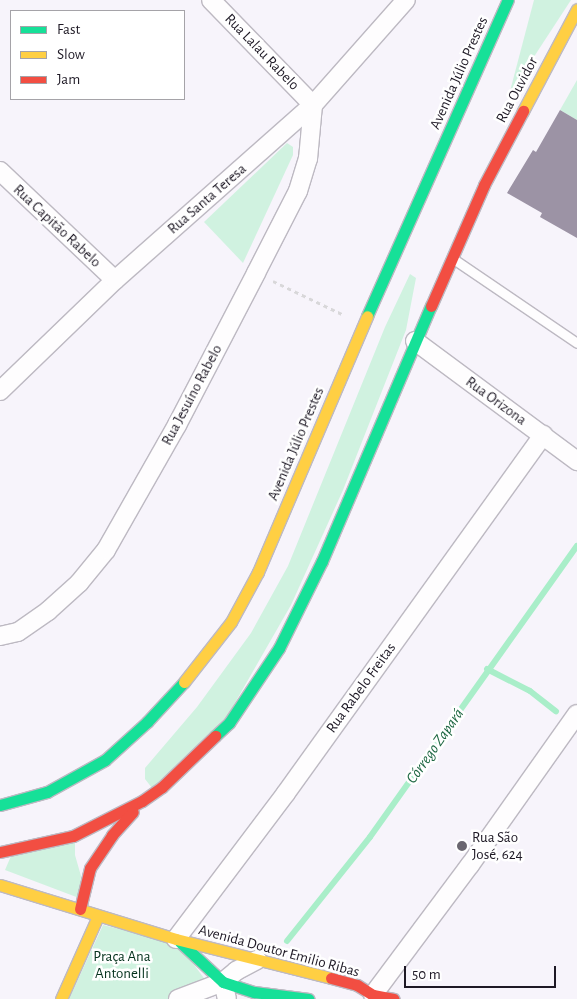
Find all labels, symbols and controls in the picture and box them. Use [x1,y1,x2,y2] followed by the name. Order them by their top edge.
[10,10,185,100] legend
[221,10,303,94] street label: Rua Lalau Rabelo
[426,14,492,132] street label: Avenida Júlio Prestes
[57,22,80,37] text: Fast
[57,47,85,62] text: Slow
[492,54,542,126] street label: Rua Ouvidor
[57,72,80,87] text: Jam
[164,160,250,238] street label: Rua Santa Teresa
[9,181,105,271] street label: Rua Capitão Rabelo
[158,342,226,448] street label: Rua Jesuíno Rabelo
[462,373,530,429] street label: Rua Orizona
[264,385,328,503] street label: Avenida Júlio Prestes
[322,640,400,736] street label: Rua Rabelo Freitas
[402,705,468,787] water label: Córrego Zapará
[472,828,523,863] place label: Rua São José, 624
[456,840,468,852] marker: Rua São José, 624
[197,921,361,981] street label: Avenida Doutor Emilio Ribas
[93,947,151,982] park label: Praça Ana Antonelli
[407,956,560,988] scale bar
[412,967,441,982] text: 50 m

